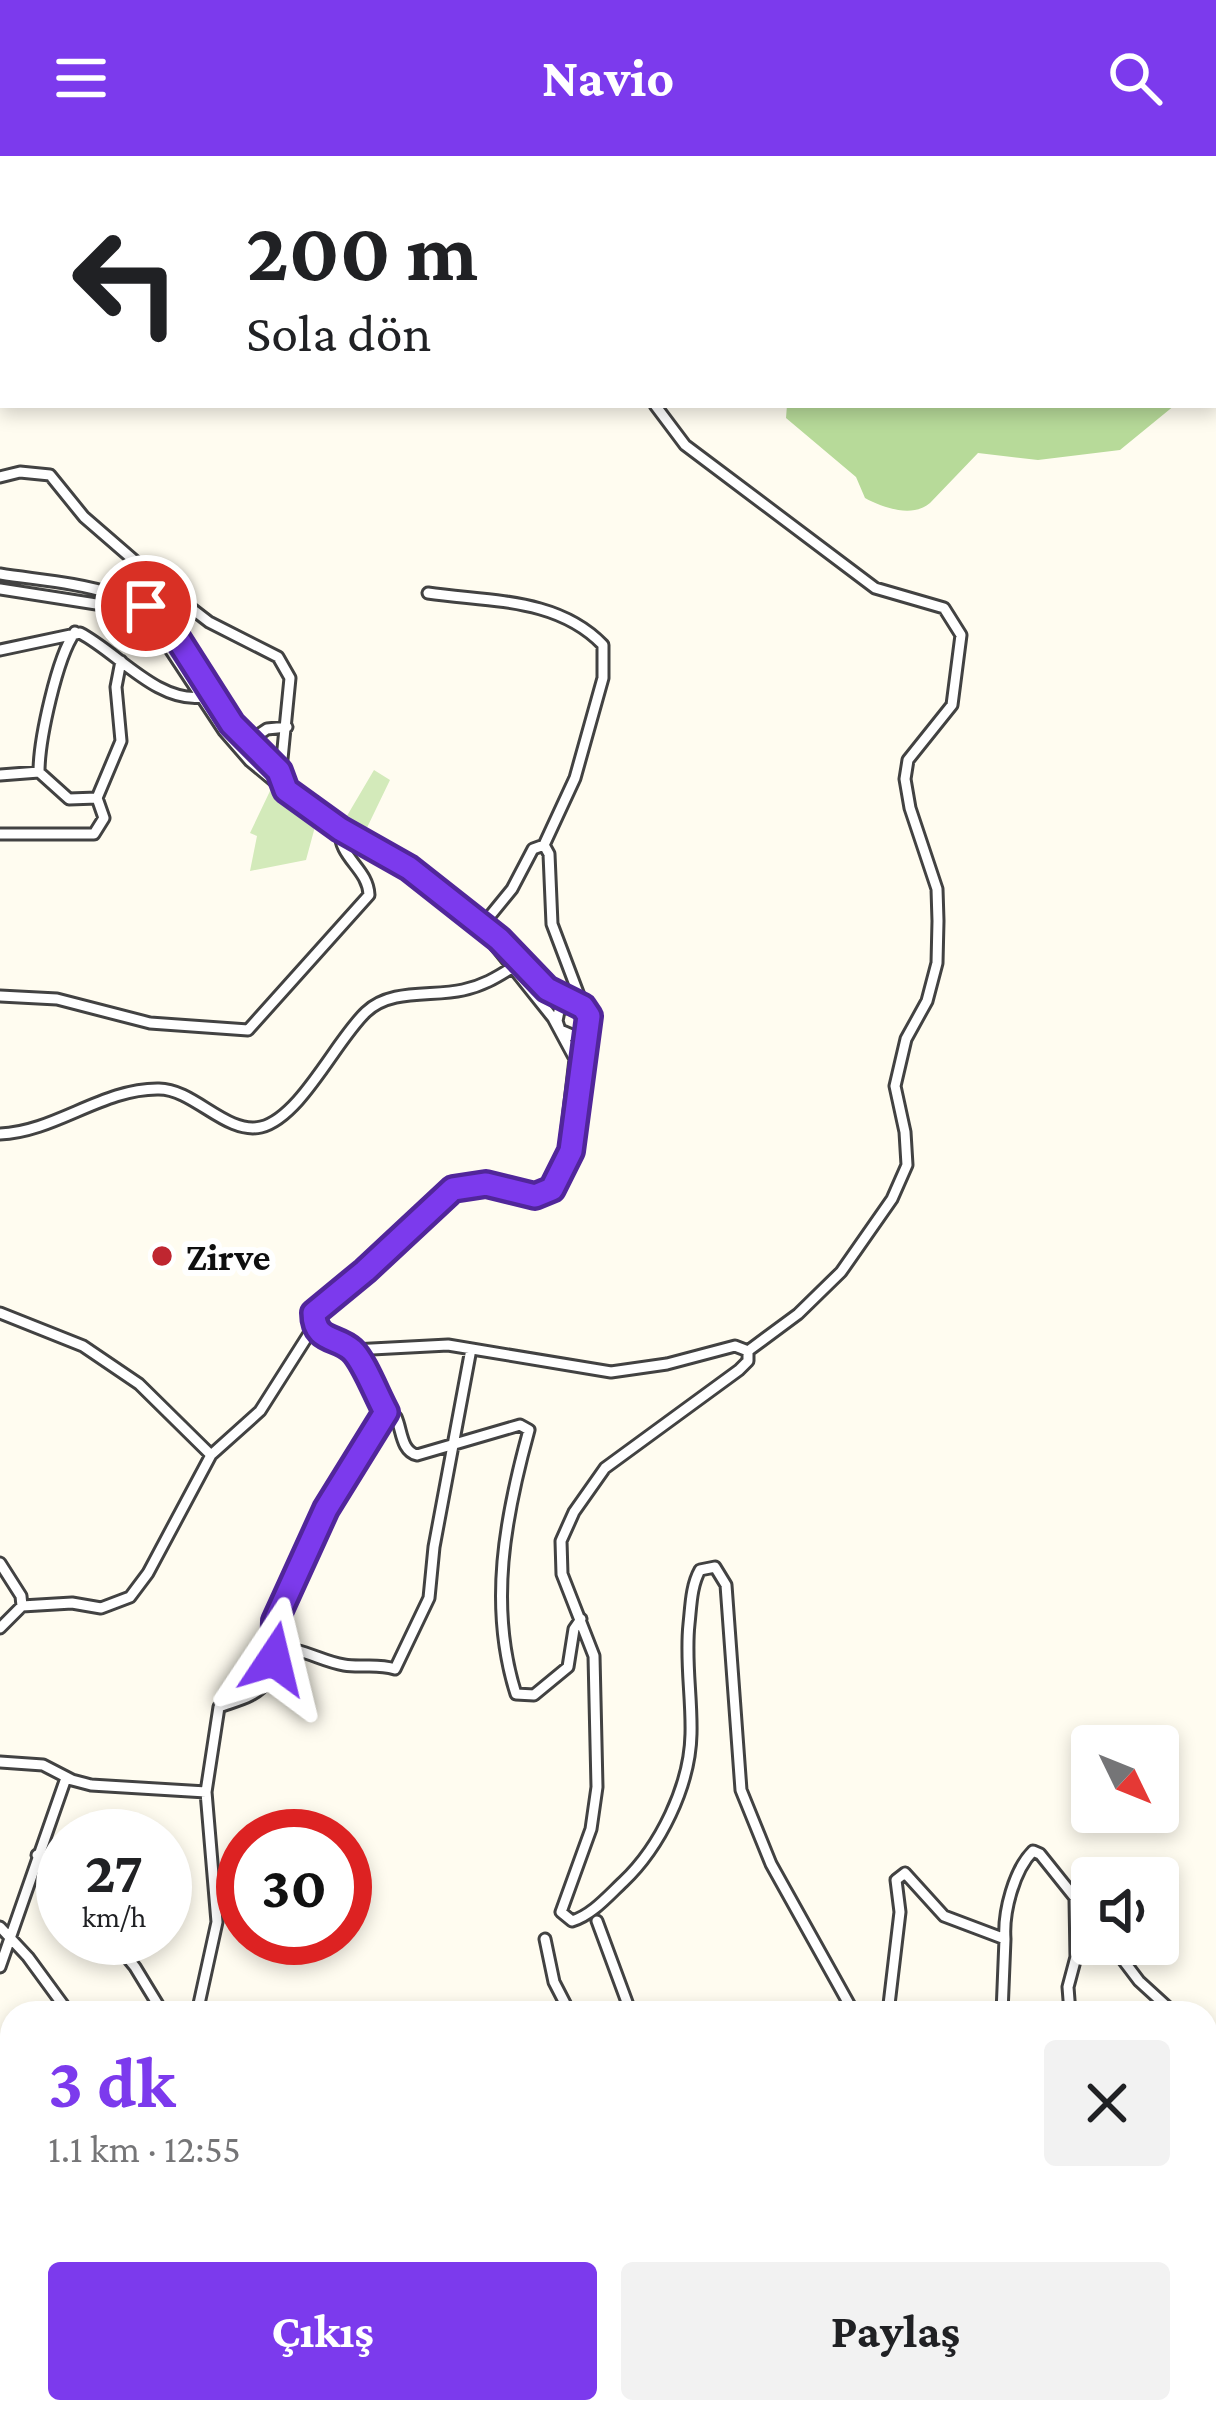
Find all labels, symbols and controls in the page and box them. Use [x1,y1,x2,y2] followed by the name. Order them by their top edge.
[48,45,114,111] icon: menu
[1102,45,1168,111] icon: search
[542,48,674,108] text: Navio
[48,204,204,360] icon: left
[246,205,478,298] text: 200 m
[246,303,432,363] text: Sola dön
[95,555,197,657] pin
[113,573,179,639] icon: arrive
[186,1235,271,1278] place label: Zirve
[149,1243,175,1269] marker: Zirve
[211,1596,337,1722] position arrow
[1071,1725,1179,1833] north arrow
[1071,1725,1179,1965] map controls
[216,1809,372,1965] speed limit sign: 30
[85,1838,143,1905] text: 27
[1071,1857,1179,1965] button: sound
[82,1900,146,1933] text: km/h
[1044,2040,1170,2166] button: close
[48,2042,175,2122] text: 3 dk
[48,2127,241,2170] text: 1.1 km · 12:55
[48,2262,597,2400] button: Çıkış
[621,2262,1170,2400] button: Paylaş

